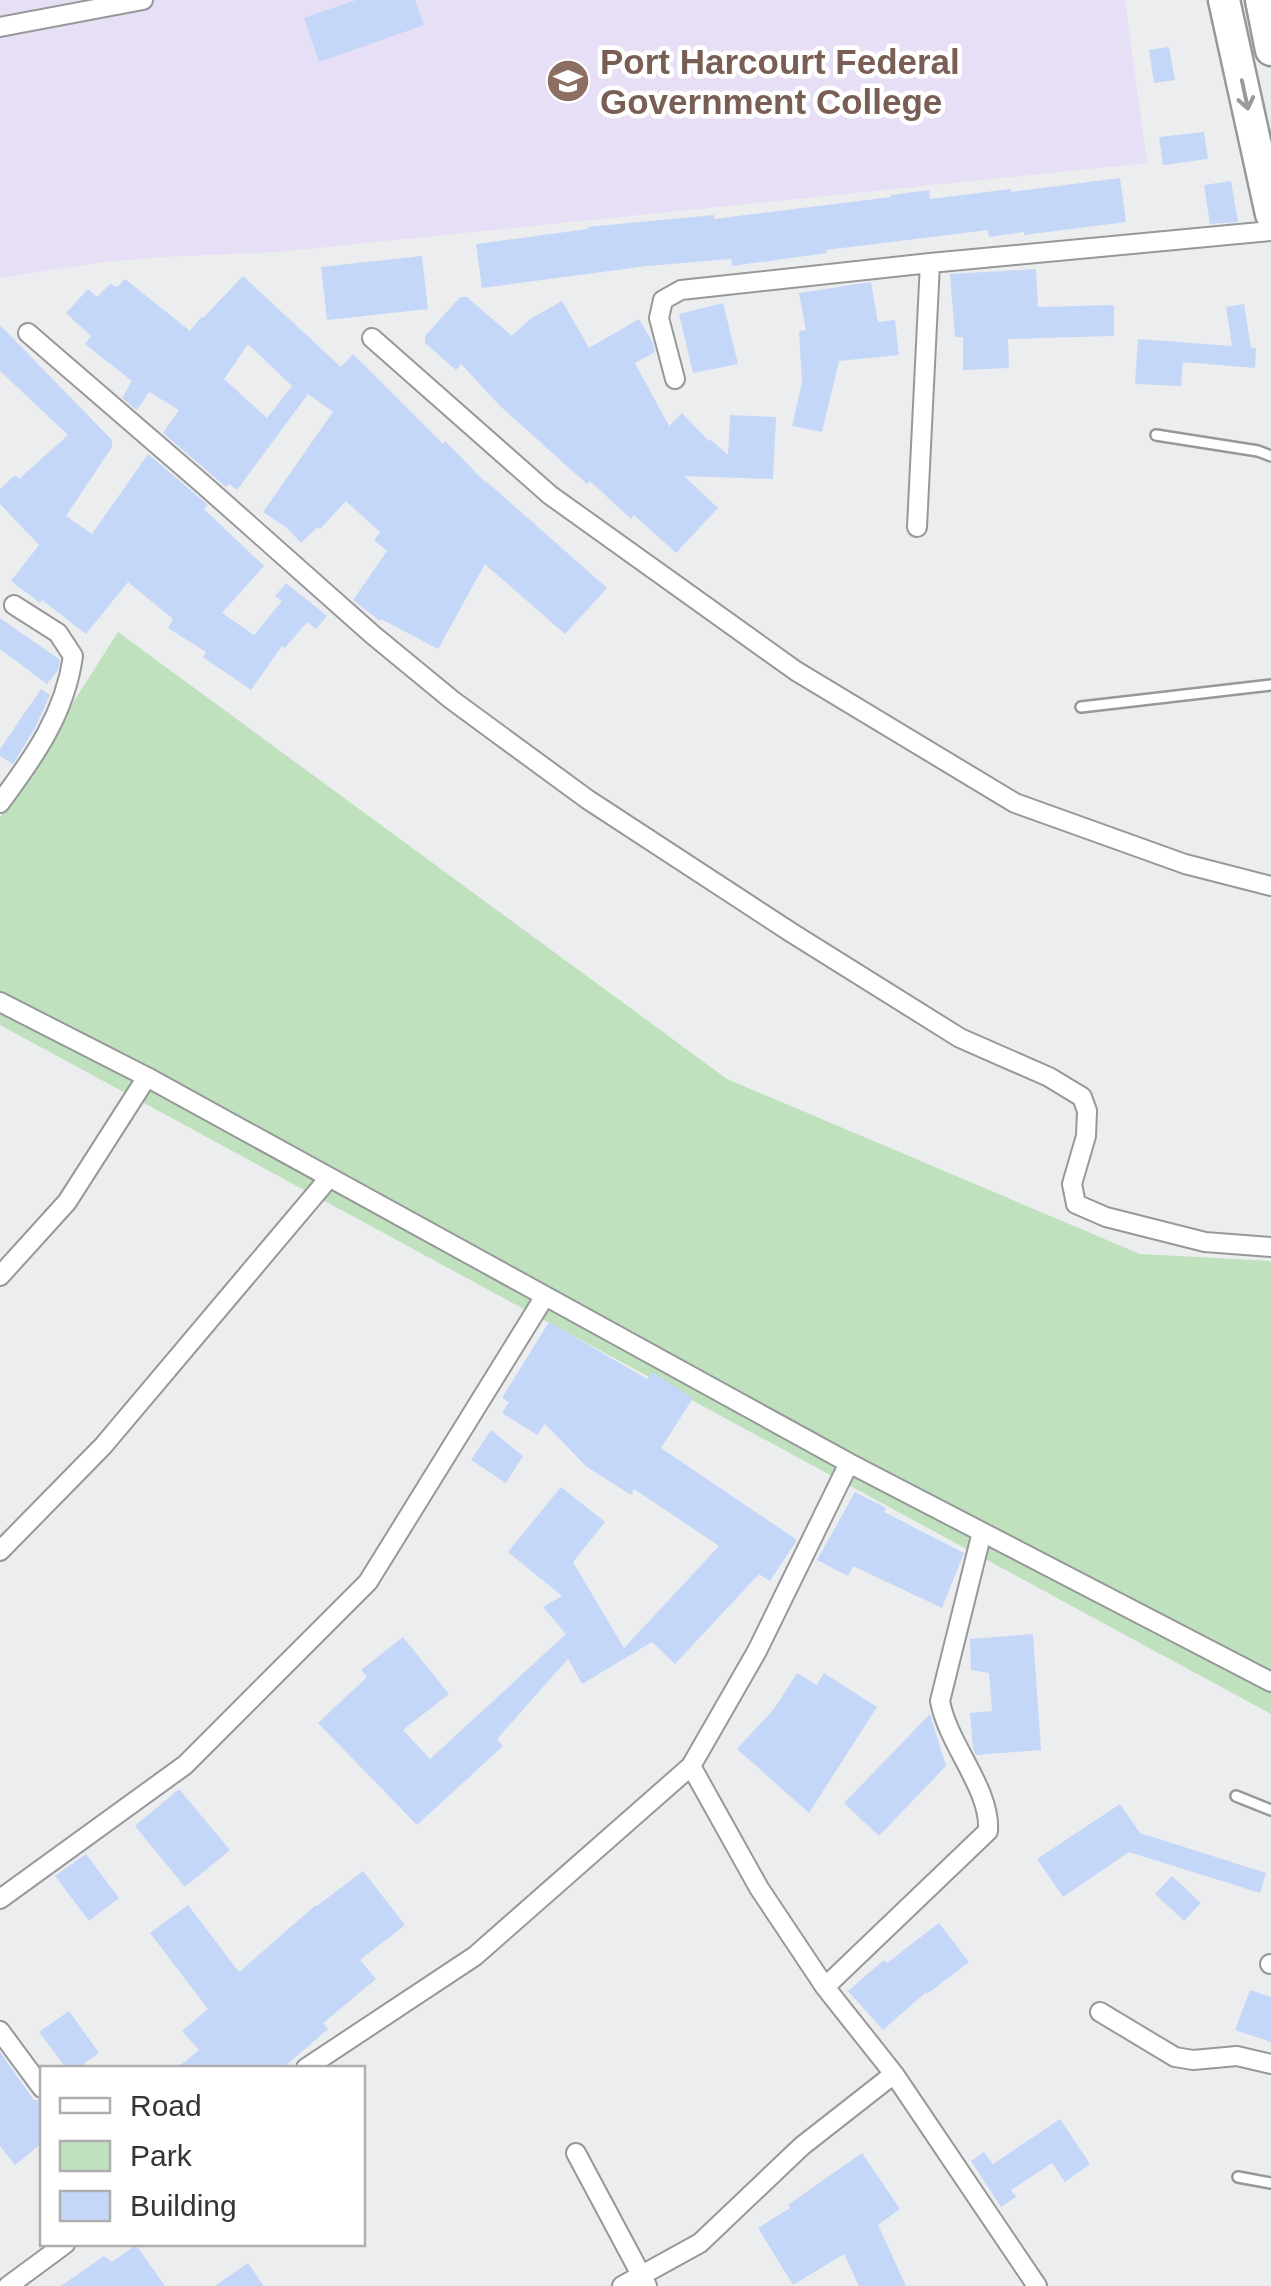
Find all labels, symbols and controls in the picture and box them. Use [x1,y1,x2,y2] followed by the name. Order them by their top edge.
[600,42,960,121] place label: Port Harcourt Federal Government College
[545,58,591,104] school or university icon: Port Harcourt Federal Government College
[1237,78,1255,110] one-way arrow
[40,2066,365,2246] legend
[130,2089,202,2122] text: Road
[130,2139,193,2172] text: Park
[130,2189,237,2222] text: Building

